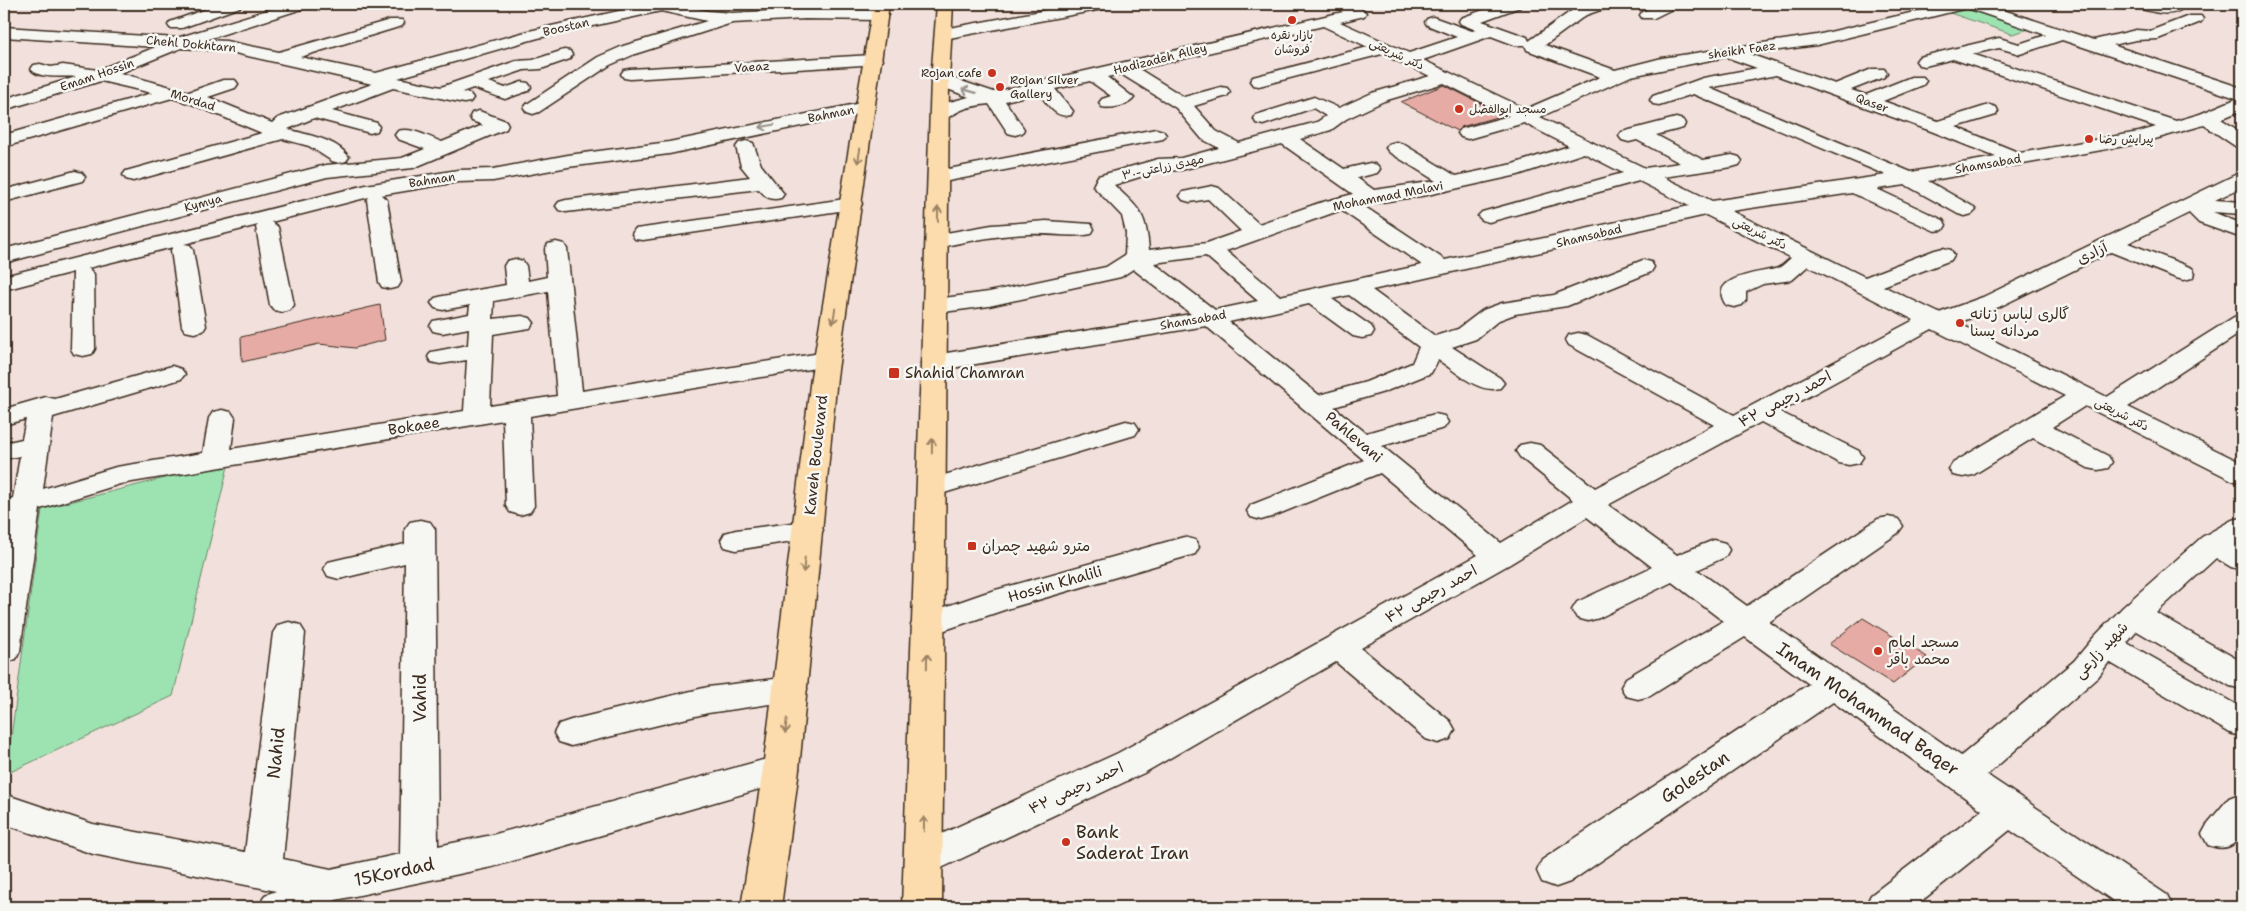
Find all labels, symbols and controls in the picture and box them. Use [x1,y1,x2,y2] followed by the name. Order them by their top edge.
[541,14,591,40] street label: Boostan
[1286,14,1298,26] marker: بازار نقره فروشان
[1271,27,1313,57] place label: بازار نقره فروشان
[145,32,237,56] street label: Chehl Dokhtarn
[1367,34,1427,74] street label: دکتر شریعتی
[1707,37,1777,63] street label: sheikh Faez
[1111,40,1209,78] street label: Hadizadeh Alley
[58,55,136,95] street label: Emam Hossin
[734,58,770,76] street label: Vaeaz
[921,65,982,81] place label: Rojan cafe
[986,67,998,79] marker: Rojan cafe
[1010,72,1079,102] place label: Rojan Silver Gallery
[994,81,1006,93] marker: Rojan Silver Gallery
[168,85,218,115] street label: Mordad
[962,86,978,96] one-way arrow
[1853,90,1891,116] street label: Qaser
[1469,101,1547,117] place label: مسجد ابوالفضل
[806,102,856,126] street label: Bahman
[1453,103,1465,115] marker: مسجد ابوالفضل
[759,122,775,132] one-way arrow
[2099,131,2154,147] place label: پیرایش رضا
[2083,133,2095,145] marker: پیرایش رضا
[853,147,863,163] one-way arrow
[1954,150,2023,178] street label: Shamsabad
[1121,151,1205,183] street label: ۳۰-مهدی زراعتی
[408,168,456,192] street label: Bahman
[1331,177,1445,215] street label: Mohammad Molavi
[182,190,224,216] street label: Kymya
[933,206,942,222] one-way arrow
[1730,213,1790,253] street label: دکتر شریعتی
[1555,221,1624,251] street label: Shamsabad
[2073,236,2112,269] street label: آزادی
[1970,304,2069,341] place label: گالری لباس زنانه مردانه یسنا
[1159,306,1228,334] street label: Shamsabad
[829,308,839,324] one-way arrow
[1954,317,1966,329] marker: گالری لباس زنانه مردانه یسنا
[905,363,1024,383] place label: Shahid Chamran
[887,366,901,380] marker: Shahid Chamran
[1735,366,1835,432] street label: ۴۲ احمد رحیمی
[800,393,832,516] street label: Kaveh Boulevard
[2092,394,2152,434] street label: دکتر شریعتی
[1321,407,1387,467] street label: Pahlevani
[387,412,441,440] street label: Bokaee
[927,438,937,454] one-way arrow
[982,536,1090,556] place label: مترو شهید چمران
[966,540,978,552] marker: مترو شهید چمران
[799,556,809,572] one-way arrow
[1381,560,1481,628] street label: ۴۲ احمد رحیمی
[1005,561,1105,607] street label: Hossin Khalili
[2069,617,2133,683] street label: شهید زارعی
[1886,632,1959,669] place label: مسجد امام محمد باقر
[1772,637,1964,781] street label: Imam Mohammad Baqer
[1872,645,1884,657] marker: مسجد امام محمد باقر
[922,653,932,670] one-way arrow
[408,673,432,723] street label: Vahid
[781,718,791,734] one-way arrow
[261,726,291,780] street label: Nahid
[1656,745,1734,809] street label: Golestan
[1025,757,1127,819] street label: ۴۲ احمد رحیمی
[920,816,929,832] one-way arrow
[1076,820,1189,865] place label: Bank Saderat Iran
[1060,836,1072,848] marker: Bank Saderat Iran
[352,852,436,892] street label: 15Kordad

